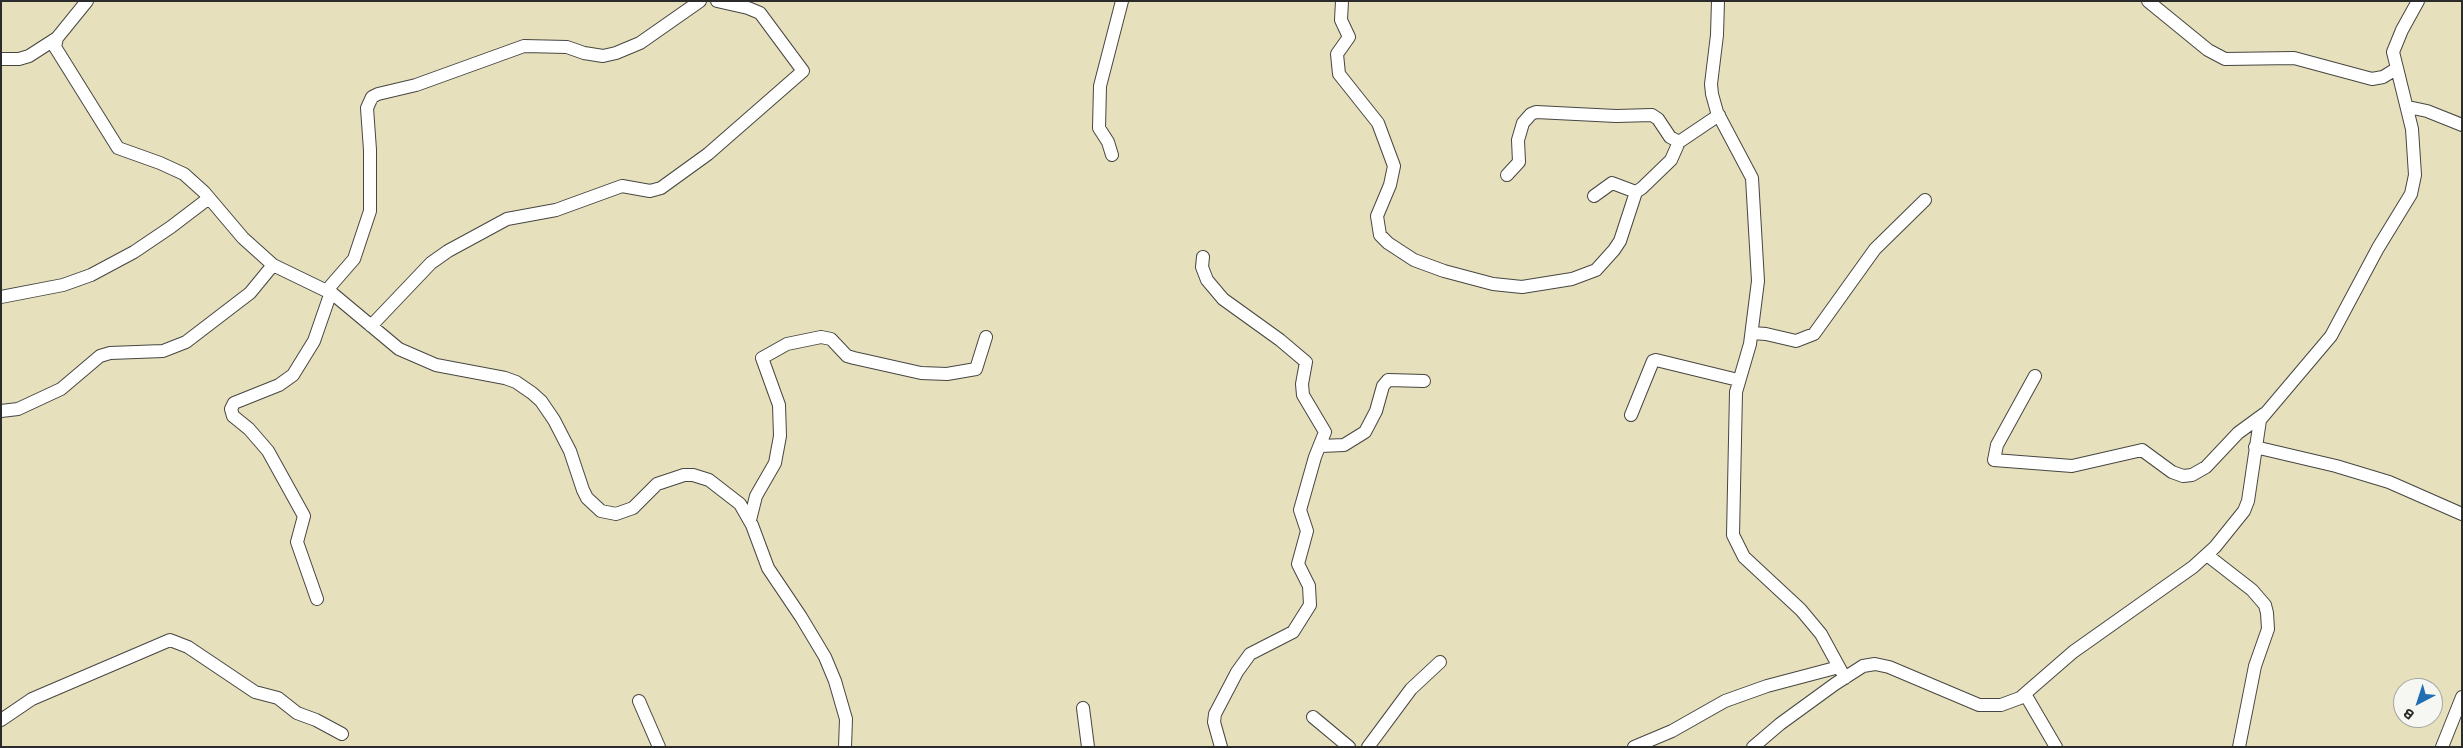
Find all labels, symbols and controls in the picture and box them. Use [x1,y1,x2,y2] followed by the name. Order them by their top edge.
[2393,678,2443,728] north arrow
[2400,705,2418,724] text: B

